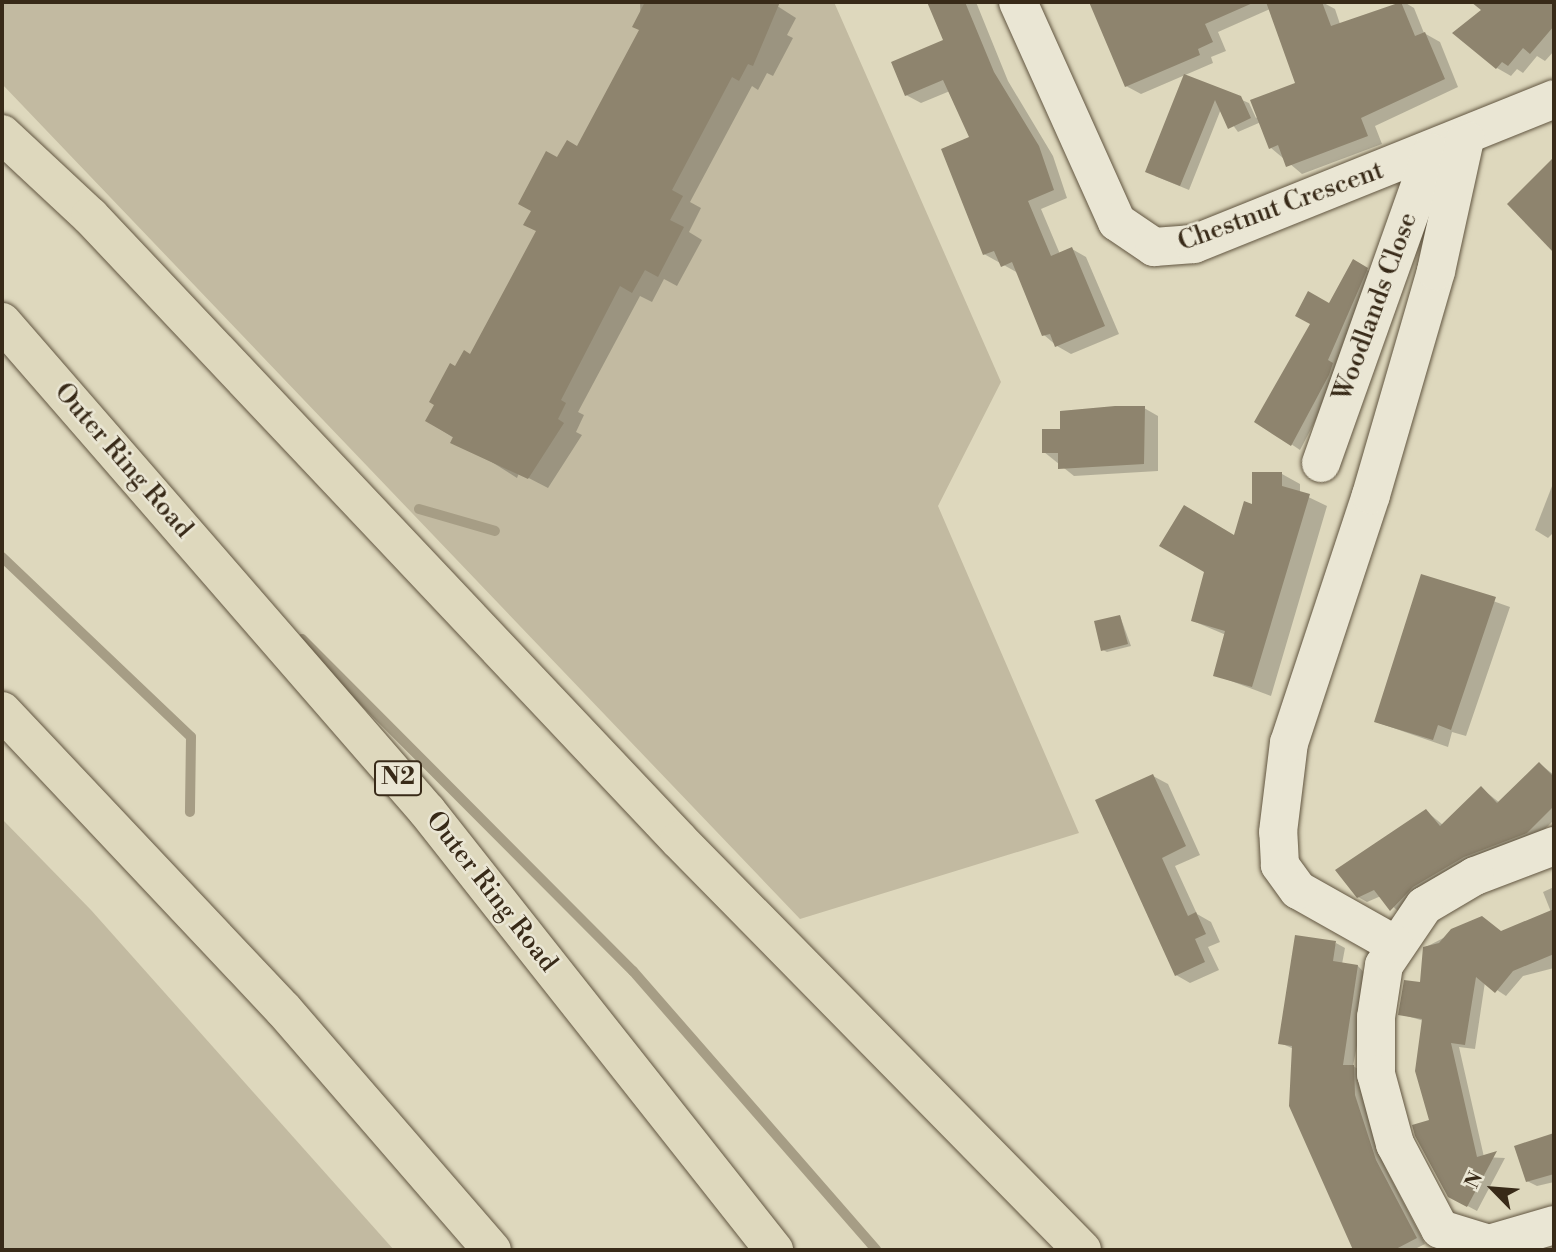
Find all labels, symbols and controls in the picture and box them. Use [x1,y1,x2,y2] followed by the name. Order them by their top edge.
[1174,155,1388,259] street label: Chestnut Crescent
[1327,208,1425,406] street label: Woodlands Close
[47,377,199,545] street label: Outer Ring Road
[374,758,422,798] road number: N2
[419,806,563,978] street label: Outer Ring Road
[1458,1154,1528,1224] north arrow
[1460,1168,1488,1192] text: N

